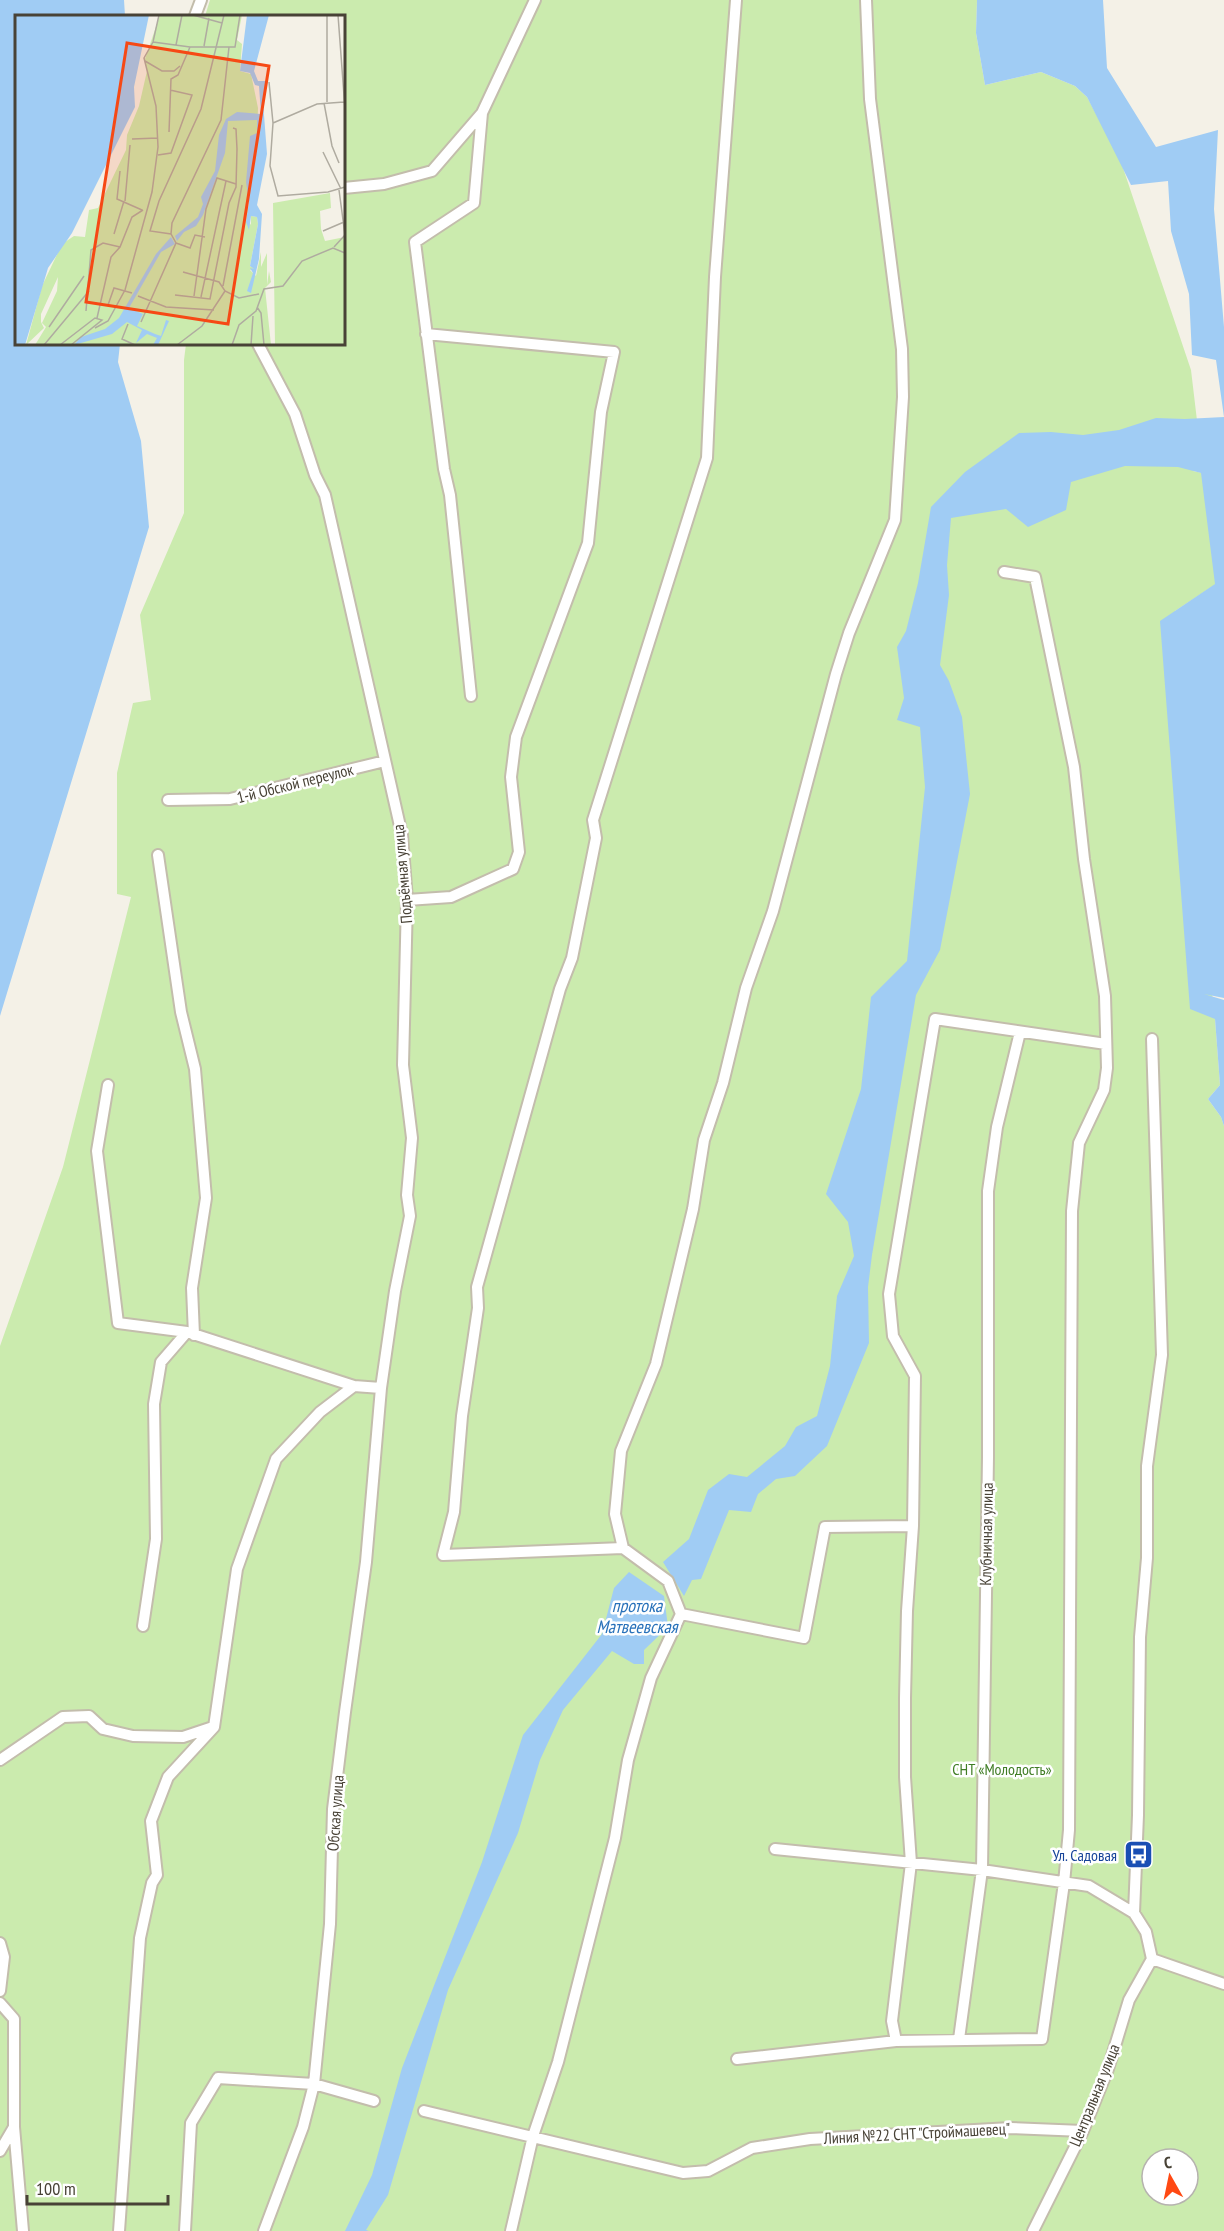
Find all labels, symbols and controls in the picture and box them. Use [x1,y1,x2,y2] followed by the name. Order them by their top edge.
[15,15,345,345] inset map
[235,759,356,807] street label: 1-й Обской переулок
[388,824,416,924] street label: Подъёмная улица
[975,1482,997,1586] street label: Клубничная улица
[596,1594,680,1638] water label: протока Матвеевская
[952,1759,1052,1779] park label: СНТ «Молодость»
[322,1774,348,1852] street label: Обская улица
[1122,1839,1154,1871] bus stop icon: Ул. Садовая
[1053,1845,1117,1865] place label: Ул. Садовая
[1064,2041,1124,2149] street label: Центральная улица
[822,2118,1011,2148] street label: Линия №22 СНТ "Строймашевец"
[1140,2147,1200,2207] north arrow
[1162,2152,1174,2173] text: С
[27,2168,168,2206] scale bar
[36,2177,76,2200] text: 100 m

